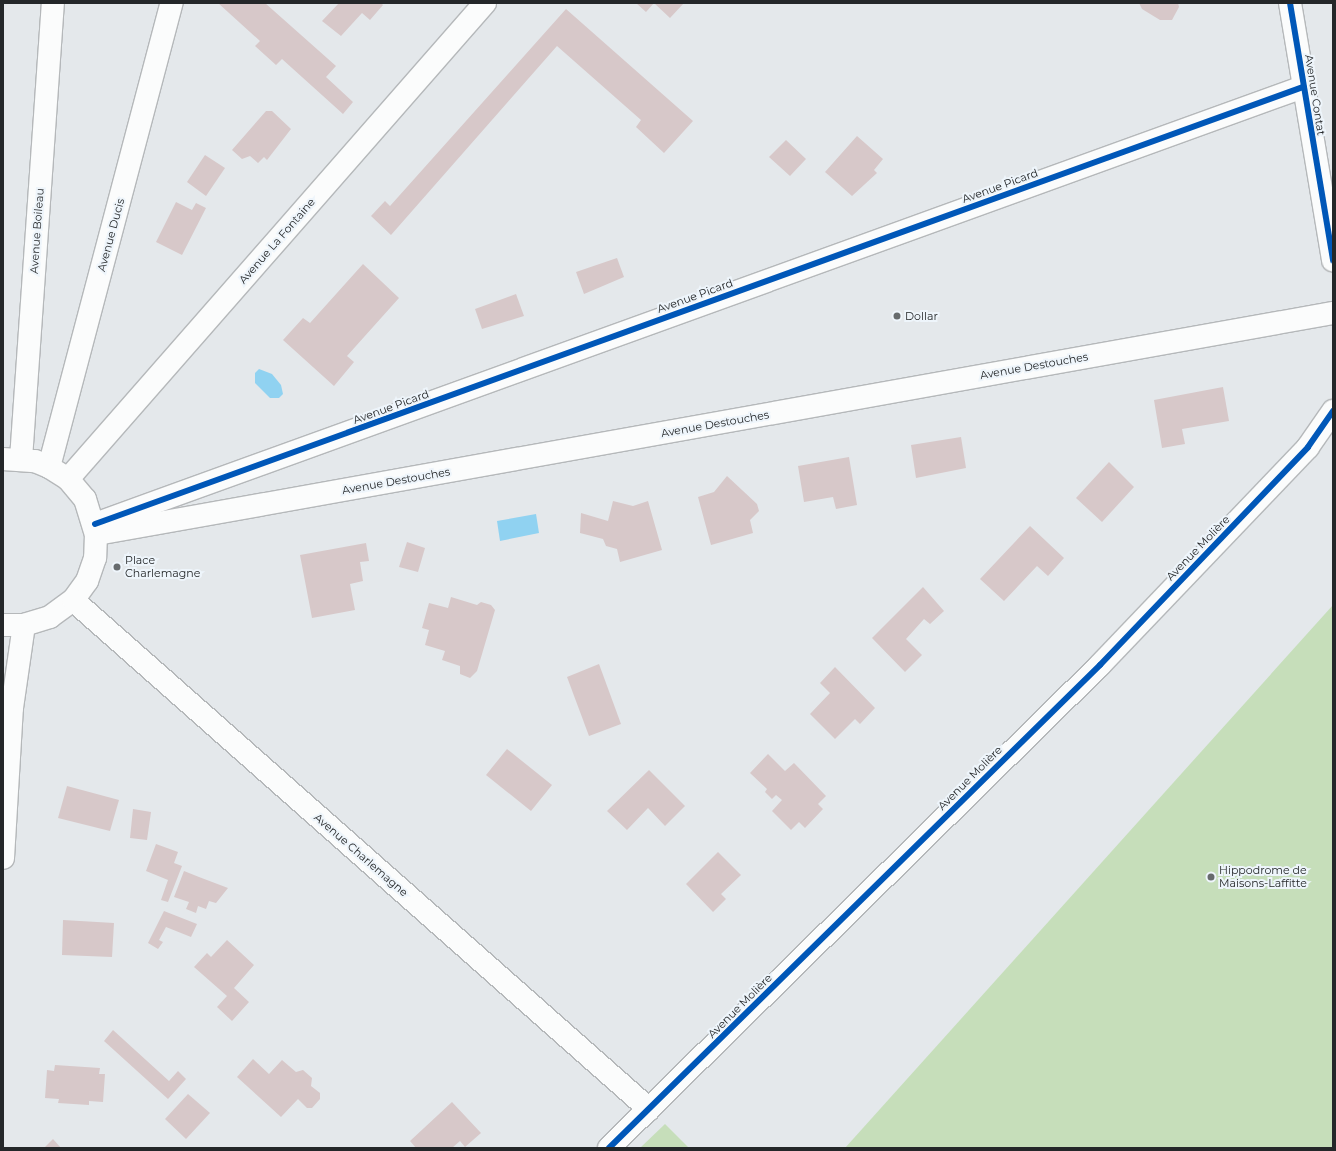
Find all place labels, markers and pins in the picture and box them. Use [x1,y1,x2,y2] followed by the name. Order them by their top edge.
[905,309,938,323] place label: Dollar
[892,311,902,321] marker: Dollar
[125,554,200,580] place label: Place Charlemagne
[112,562,122,572] marker: Place Charlemagne
[1219,864,1307,890] place label: Hippodrome de Maisons-Laffitte
[1206,872,1216,882] marker: Hippodrome de Maisons-Laffitte

